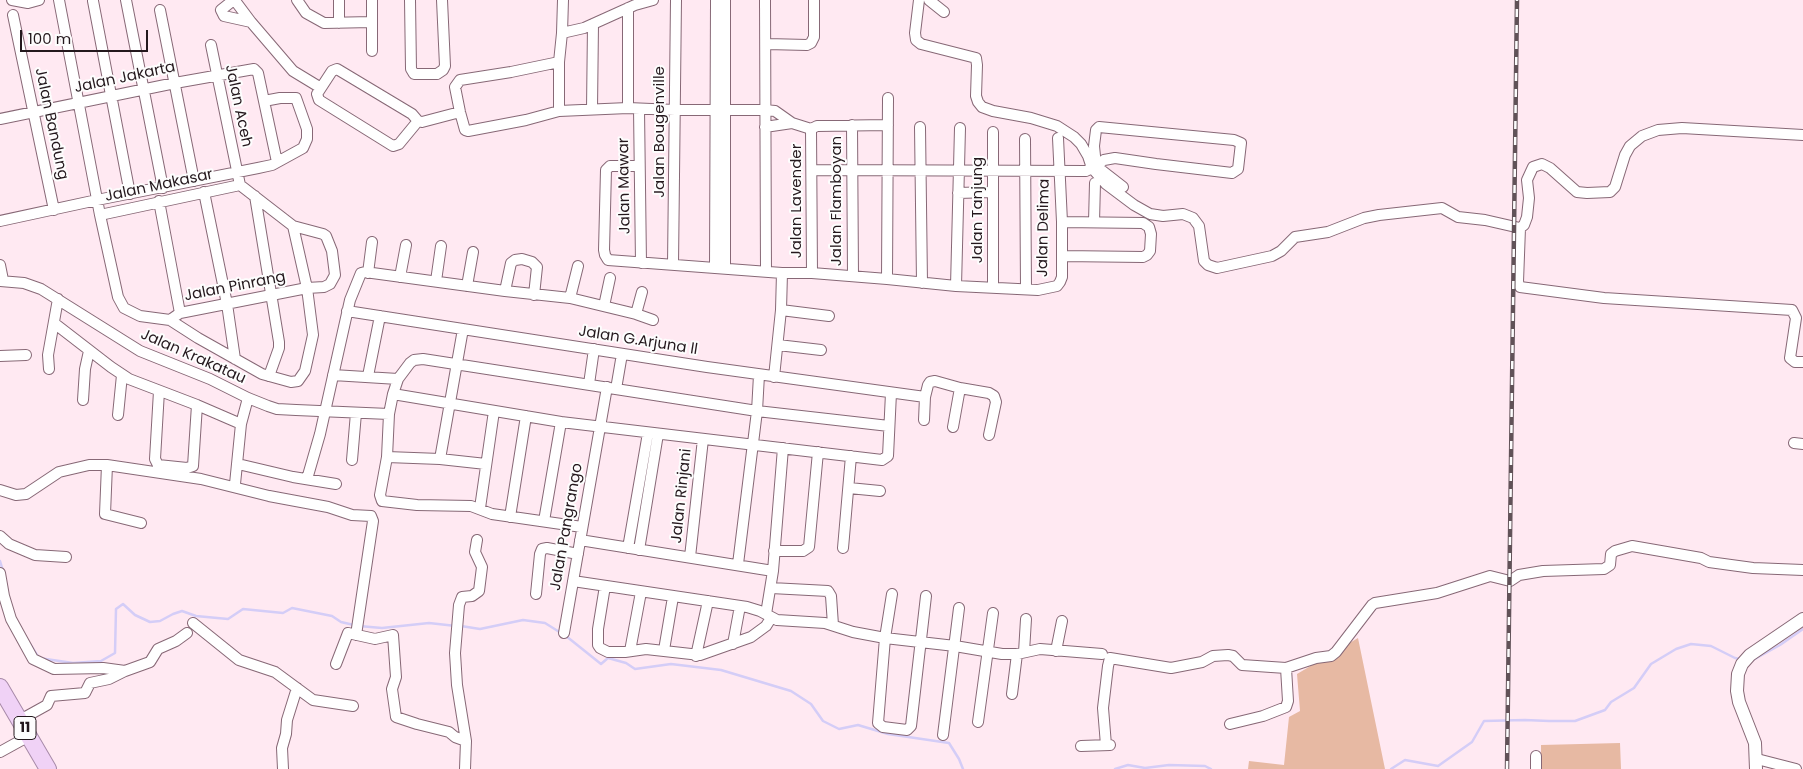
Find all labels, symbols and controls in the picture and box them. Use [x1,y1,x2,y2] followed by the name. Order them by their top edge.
[22,20,150,52] scale bar
[28,28,71,49] text: 100 m
[73,59,177,97] street label: Jalan Jakarta
[221,63,255,149] street label: Jalan Aceh
[30,66,72,182] street label: Jalan Bandung
[651,66,669,198] street label: Jalan Bougenville
[828,136,846,266] street label: Jalan Flamboyan
[615,138,635,234] street label: Jalan Mawar
[788,144,806,258] street label: Jalan Lavender
[969,157,987,263] street label: Jalan Tanjung
[103,166,215,206] street label: Jalan Makasar
[1034,179,1054,277] street label: Jalan Delima
[183,268,287,306] street label: Jalan Pinrang
[577,323,699,359] street label: Jalan G.Arjuna ll
[138,326,248,388] street label: Jalan Krakatau
[668,448,696,544] street label: Jalan Rinjani
[547,462,587,592] street label: Jalan Pangrango
[14,716,36,740] road number: 11

